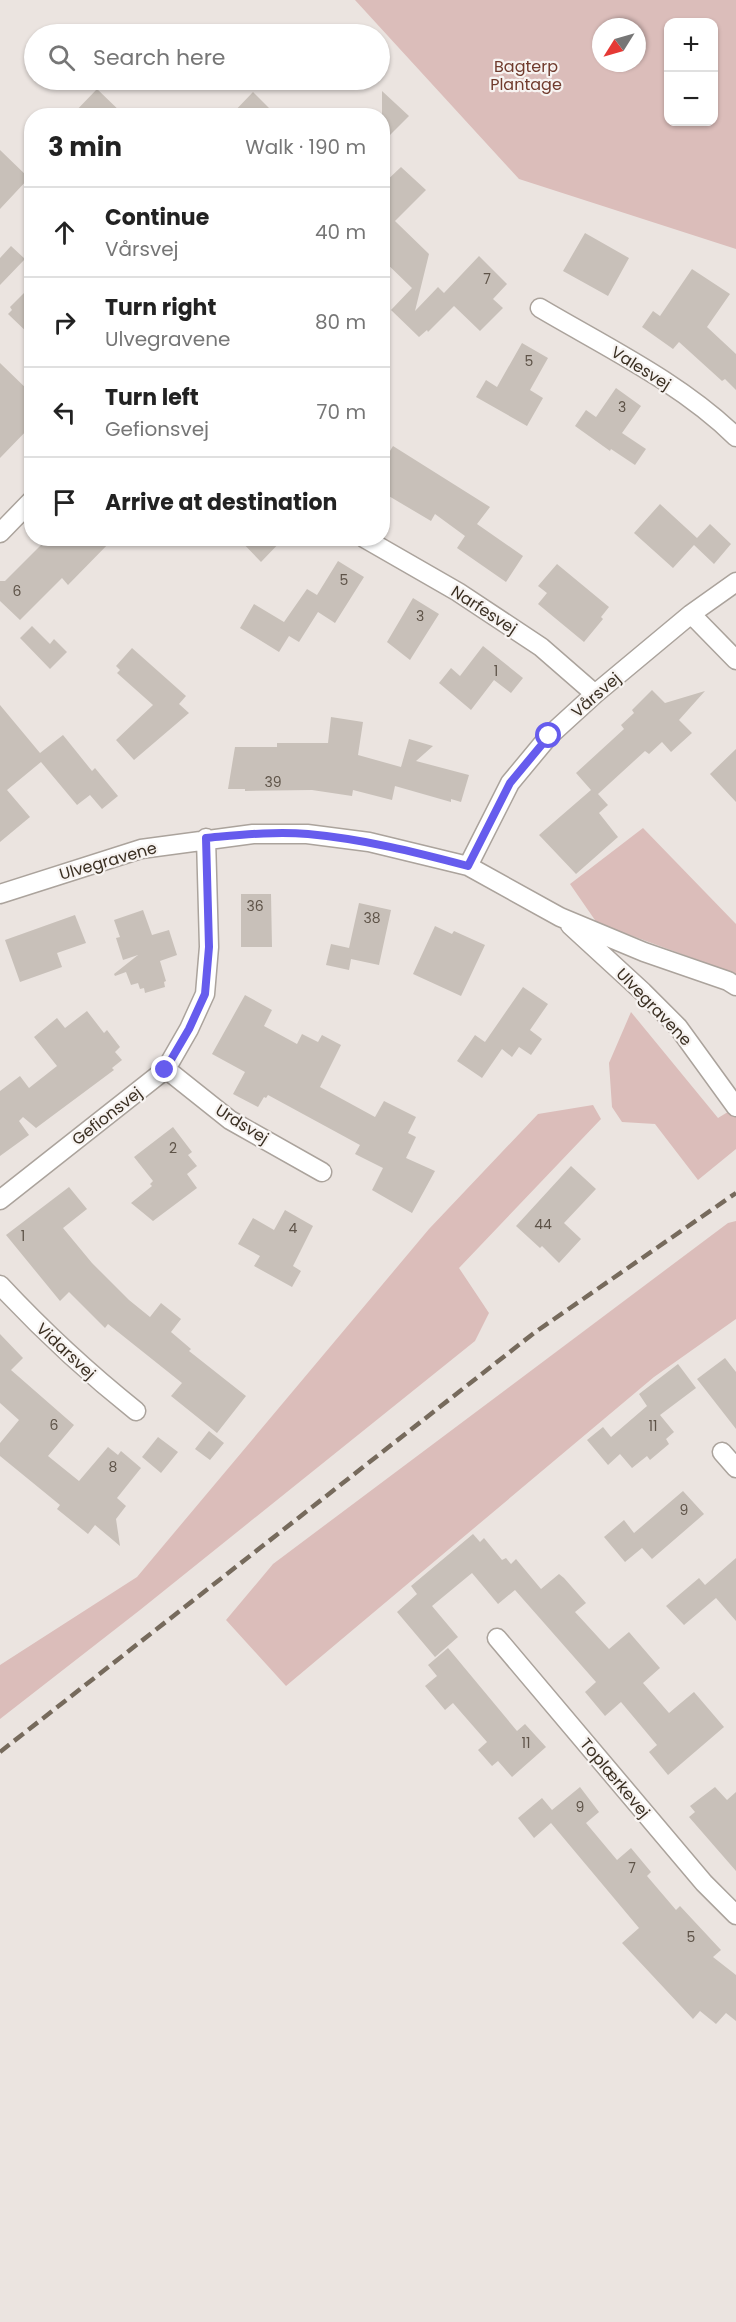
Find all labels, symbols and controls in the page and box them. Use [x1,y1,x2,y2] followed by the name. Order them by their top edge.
[592,18,646,72] north arrow
[664,18,718,126] map controls
[664,18,718,72] button: +
[24,24,390,90] search box
[45,41,78,74] icon: search
[93,42,226,73] text: Search here
[490,55,562,96] park label: Bagterp Plantage
[664,72,718,126] button: −
[48,129,122,165] text: 3 min
[245,133,366,161] text: Walk · 190 m
[105,202,209,233] text: Continue
[48,216,81,249] icon: ahead
[315,218,366,246] text: 40 m
[105,235,179,263] text: Vårsvej
[483,269,491,289] house number: 7
[105,292,216,323] text: Turn right
[48,306,81,339] icon: right
[315,308,366,336] text: 80 m
[105,325,230,353] text: Ulvegravene
[607,341,675,395] street label: Valesvej
[525,351,533,371] house number: 5
[105,382,199,413] text: Turn left
[48,396,81,429] icon: left
[618,397,626,417] house number: 3
[317,398,366,426] text: 70 m
[105,415,209,443] text: Gefionsvej
[48,486,81,519] icon: arrive
[105,487,337,518] text: Arrive at destination
[340,570,348,590] house number: 5
[447,580,521,640] street label: Narfesvej
[13,581,22,601] house number: 6
[416,606,424,626] house number: 3
[494,661,498,681] house number: 1
[566,667,626,723] street label: Vårsvej
[535,722,561,748] route start
[264,772,282,792] house number: 39
[57,836,159,886] street label: Ulvegravene
[246,896,264,916] house number: 36
[363,908,381,928] house number: 38
[611,963,697,1051] street label: Ulvegravene
[151,1056,177,1082] route end
[67,1081,147,1151] street label: Gefionsvej
[211,1099,273,1149] street label: Urdsvej
[169,1138,177,1158] house number: 2
[534,1214,552,1234] house number: 44
[289,1218,298,1238] house number: 4
[21,1226,25,1246] house number: 1
[31,1317,101,1385] street label: Vidarsvej
[50,1415,59,1435] house number: 6
[649,1416,657,1436] house number: 11
[109,1457,118,1477] house number: 8
[680,1500,688,1520] house number: 9
[522,1733,530,1753] house number: 11
[575,1733,655,1823] street label: Toplærkevej
[576,1797,584,1817] house number: 9
[628,1858,636,1878] house number: 7
[687,1927,695,1947] house number: 5

